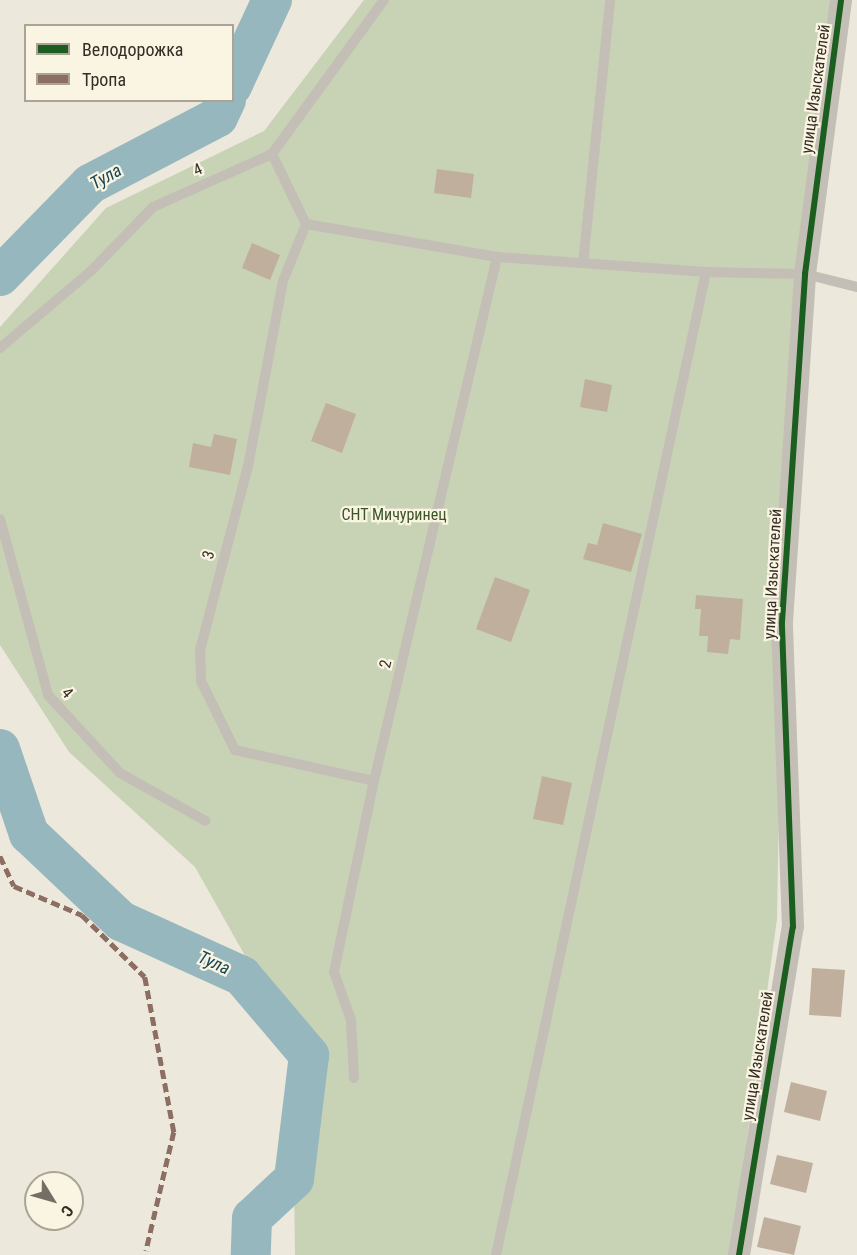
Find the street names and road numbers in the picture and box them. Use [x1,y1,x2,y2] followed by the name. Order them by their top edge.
[797,23,835,155] street label: улица Изыскателей
[190,160,206,180] street label: 4
[760,508,786,640] street label: улица Изыскателей
[199,549,219,561] street label: 3
[376,658,396,670] street label: 2
[57,684,77,702] street label: 4
[738,990,778,1122] street label: улица Изыскателей

